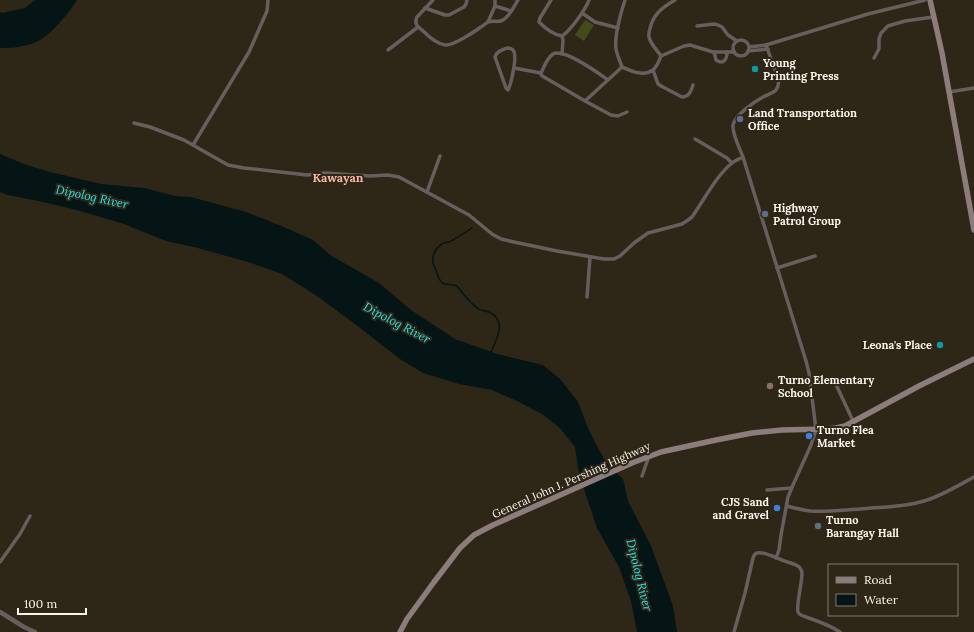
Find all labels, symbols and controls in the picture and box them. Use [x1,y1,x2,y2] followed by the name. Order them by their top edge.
[763,56,839,83] place label: Young Printing Press
[750,64,760,74] marker: Young Printing Press
[748,106,857,133] place label: Land Transportation Office
[735,114,745,124] marker: Land Transportation Office
[313,170,364,185] district label: Kawayan
[54,182,130,212] water label: Dipolog River
[773,201,841,228] place label: Highway Patrol Group
[760,209,770,219] marker: Highway Patrol Group
[361,299,434,347] water label: Dipolog River
[863,338,932,352] place label: Leona's Place
[935,340,945,350] marker: Leona's Place
[778,373,875,400] place label: Turno Elementary School
[765,381,775,391] marker: Turno Elementary School
[817,423,874,450] place label: Turno Flea Market
[804,431,814,441] marker: Turno Flea Market
[490,439,652,521] street label: General John J. Pershing Highway
[713,495,770,522] place label: CJS Sand and Gravel
[772,503,782,513] marker: CJS Sand and Gravel
[826,513,900,540] place label: Turno Barangay Hall
[813,521,823,531] marker: Turno Barangay Hall
[623,537,656,613] water label: Dipolog River
[828,564,958,616] legend
[864,572,892,587] text: Road
[18,590,86,616] scale bar
[864,592,899,607] text: Water
[24,596,57,611] text: 100 m

